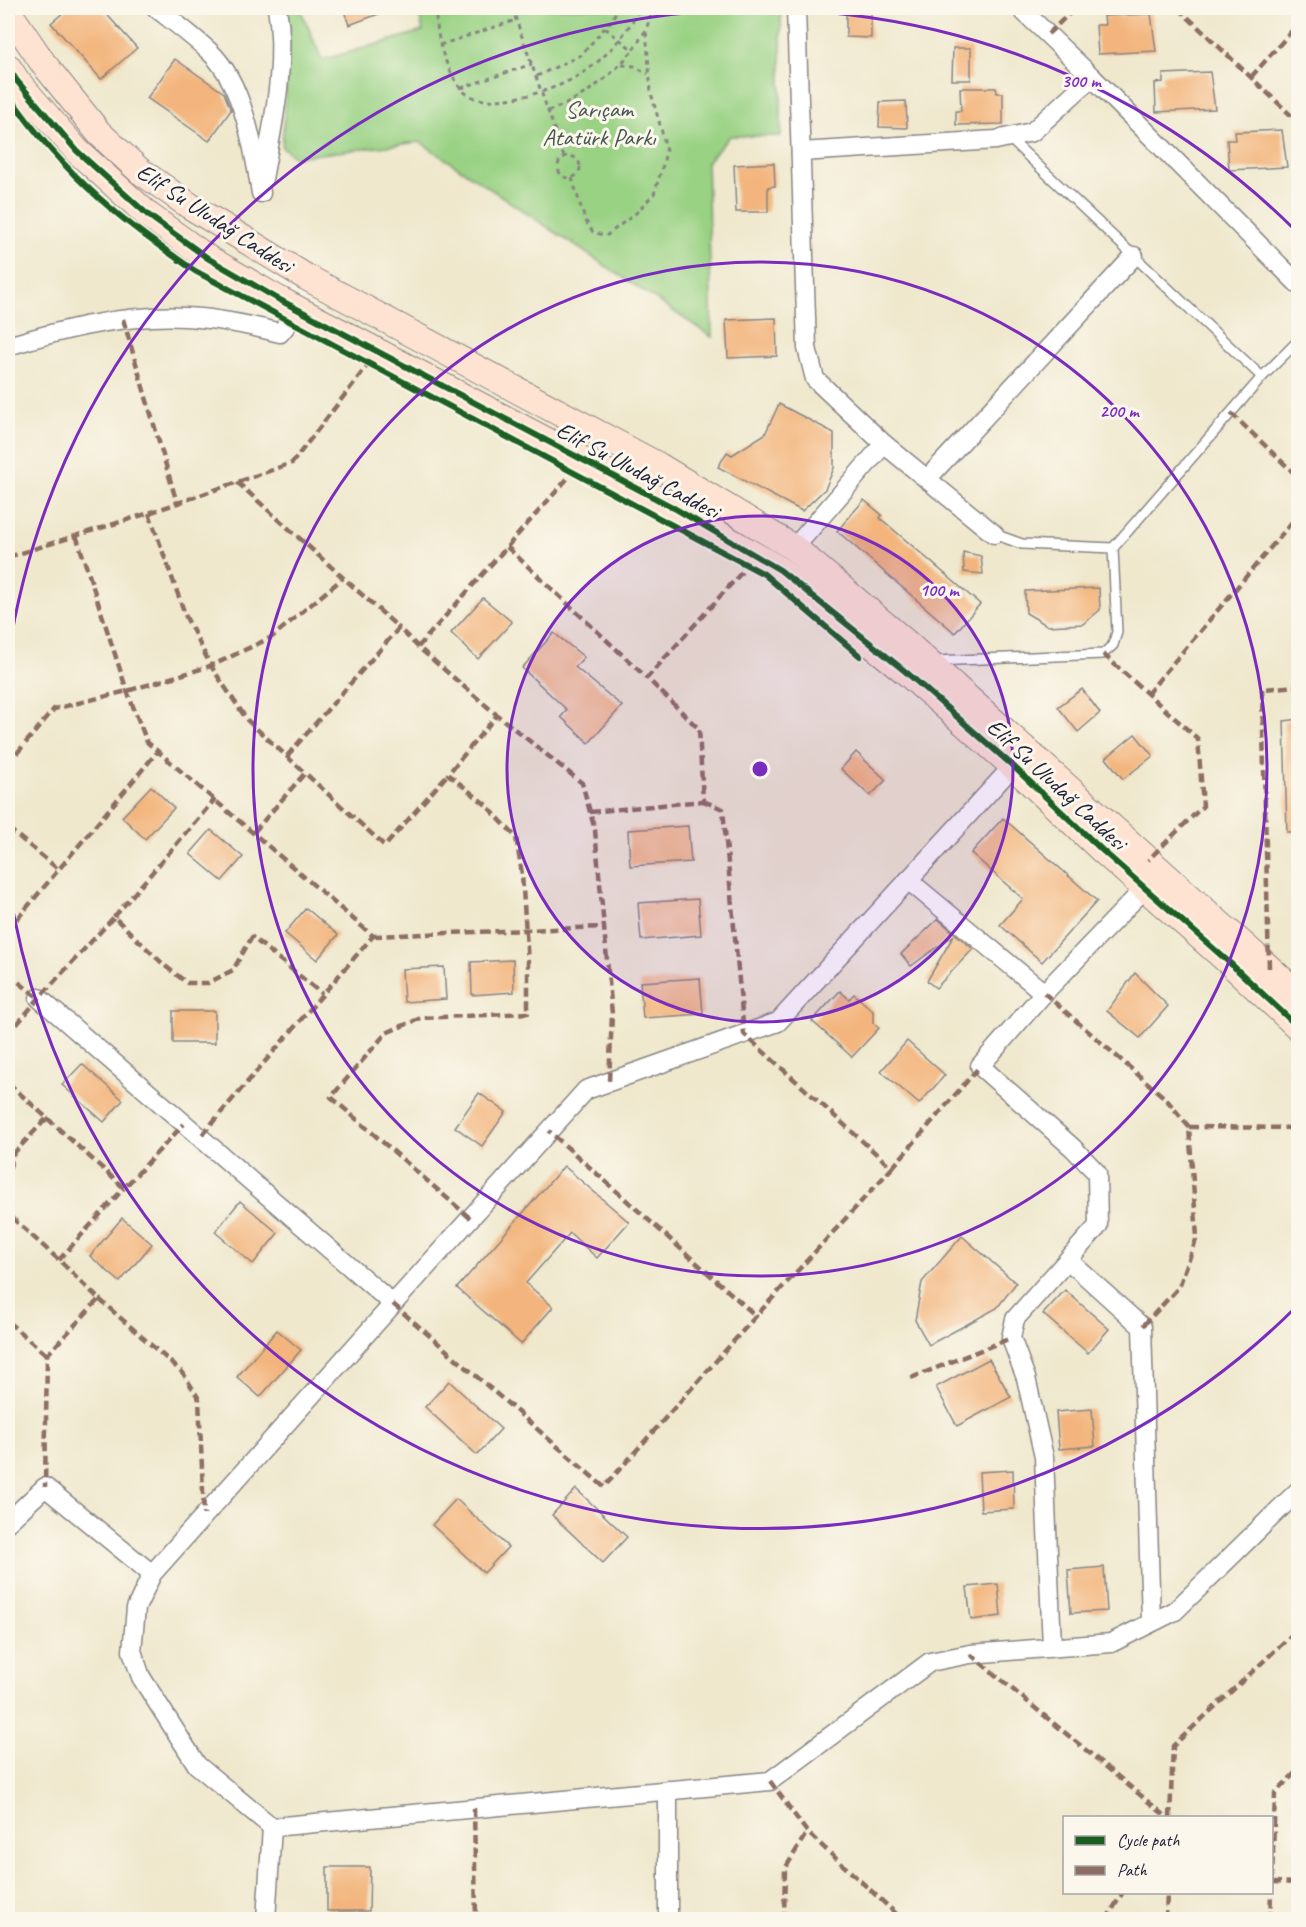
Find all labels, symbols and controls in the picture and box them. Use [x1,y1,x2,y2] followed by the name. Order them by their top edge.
[1062,70,1102,92] text: 300 m
[542,94,657,152] park label: Sarıçam Atatürk Parkı
[131,156,302,282] street label: Elif Su Uludağ Caddesi
[1100,400,1140,422] text: 200 m
[551,414,728,527] street label: Elif Su Uludağ Caddesi
[920,579,960,601] text: 100 m
[981,712,1136,859] street label: Elif Su Uludağ Caddesi
[750,759,770,779] centre of rings
[1063,1816,1273,1894] legend
[1117,1829,1180,1851] text: Cycle path
[1117,1859,1147,1881] text: Path

